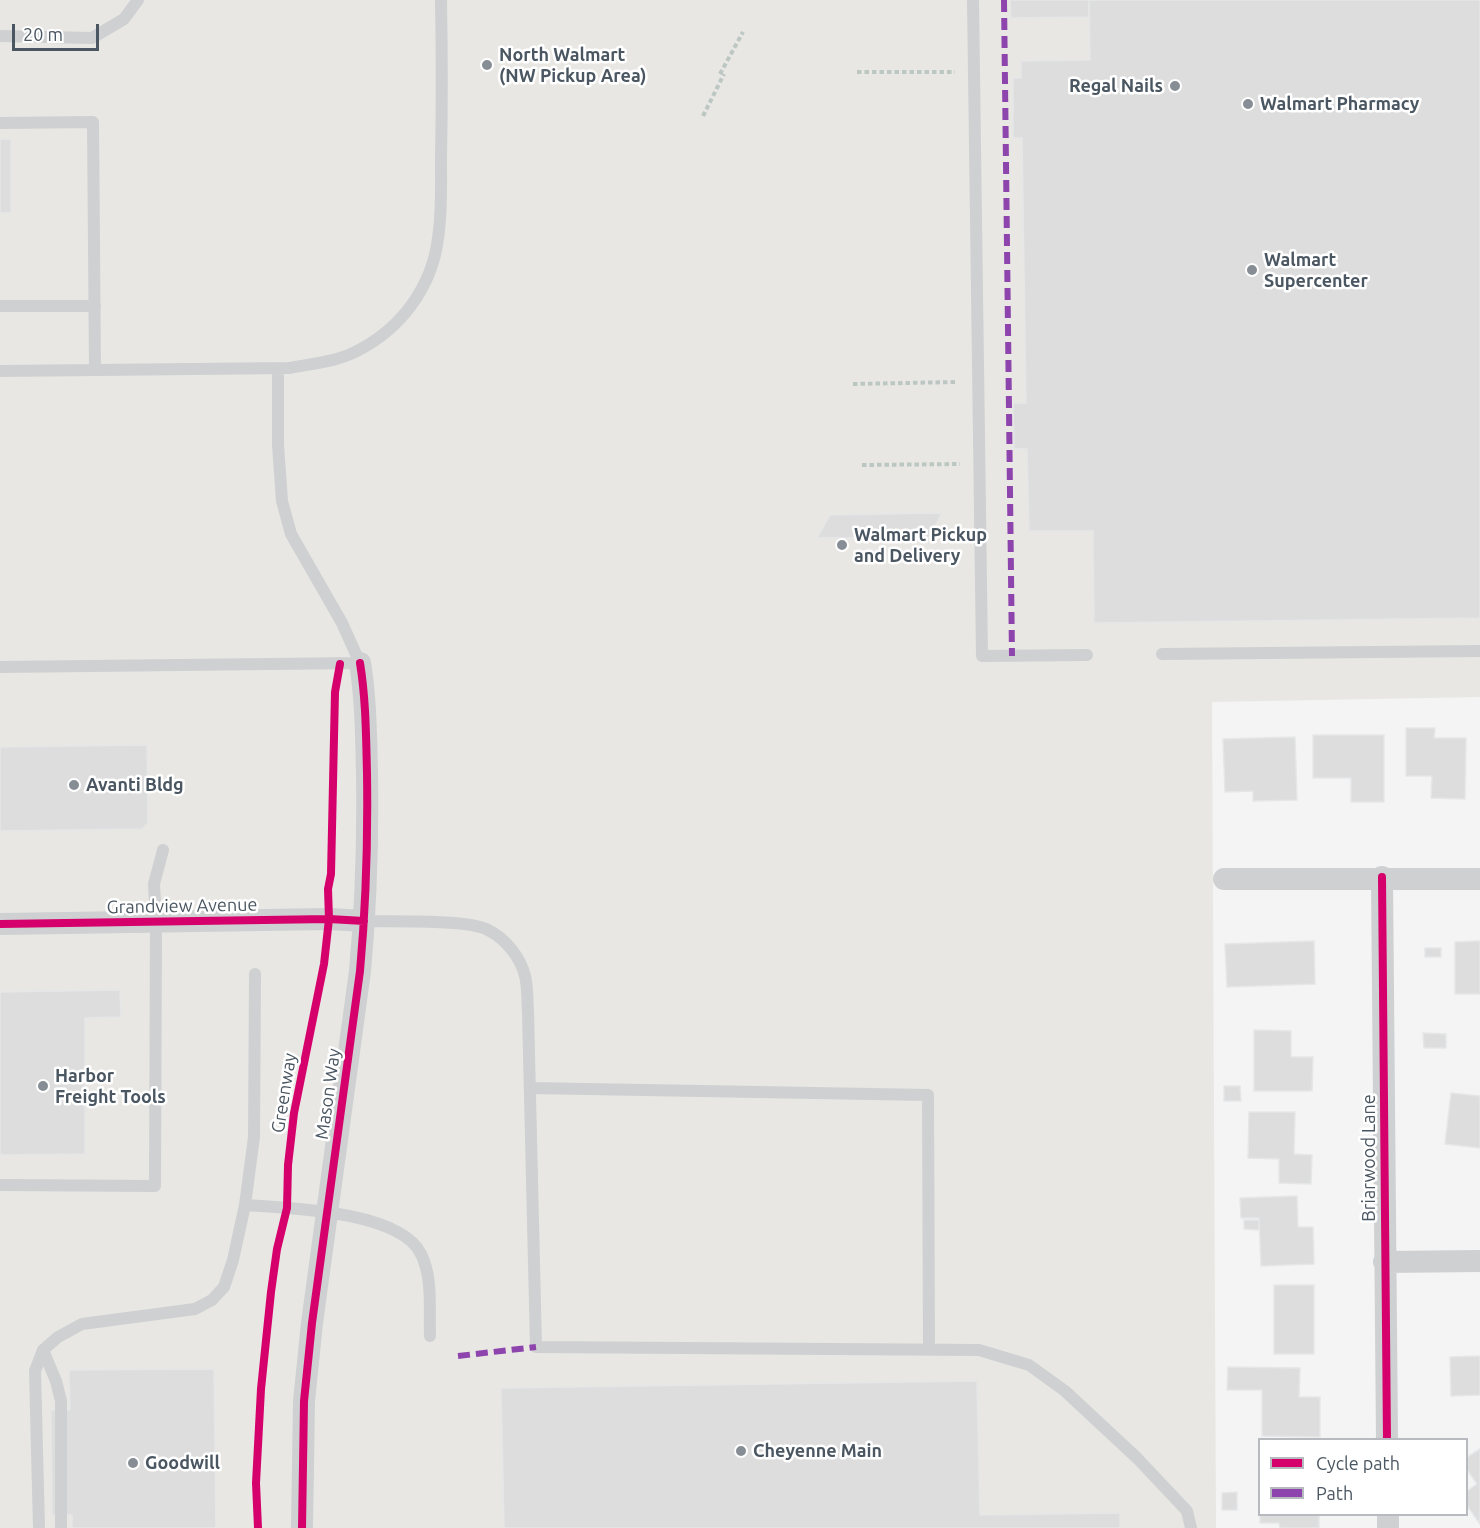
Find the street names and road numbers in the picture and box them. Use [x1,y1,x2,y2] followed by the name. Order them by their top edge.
[107,894,257,918] street label: Grandview Avenue
[311,1047,345,1141] street label: Mason Way
[267,1051,301,1135] street label: Greenway
[1358,1094,1380,1222] street label: Briarwood Lane

